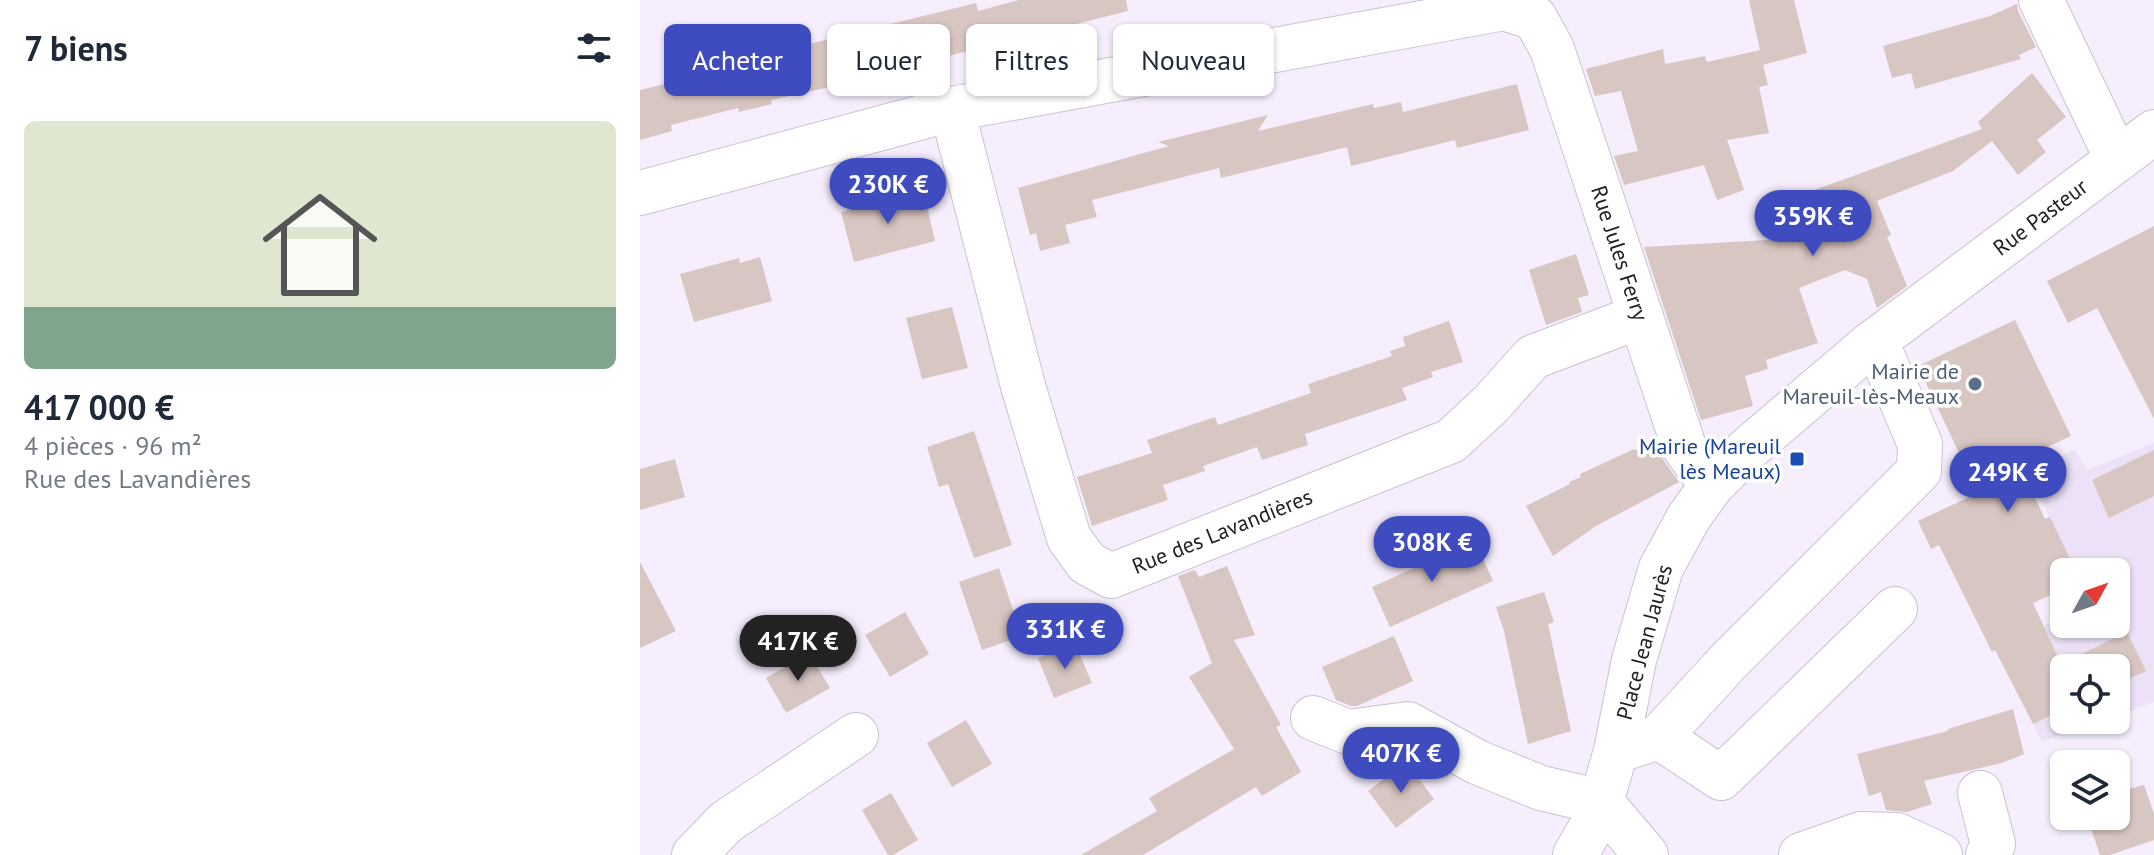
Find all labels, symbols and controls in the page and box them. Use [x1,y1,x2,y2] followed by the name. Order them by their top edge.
[664,24,811,96] chip: Acheter
[827,24,950,96] chip: Louer
[966,24,1097,96] chip: Filtres
[1113,24,1274,96] chip: Nouveau
[24,26,128,70] text: 7 biens
[572,26,616,70] icon: filters
[823,158,953,226] pin: 230K €
[848,167,928,200] text: 230K €
[1987,172,2093,262] street label: Rue Pasteur
[248,173,392,317] icon: home
[1585,182,1655,325] street label: Rue Jules Ferry
[1748,190,1878,258] pin: 359K €
[1773,199,1853,232] text: 359K €
[1782,357,1959,410] place label: Mairie de Mareuil-lès-Meaux
[1966,375,1984,393] marker: Mairie de Mareuil-lès-Meaux
[24,385,174,429] text: 417 000 €
[24,429,202,462] text: 4 pièces · 96 m²
[1639,432,1782,485] place label: Mairie (Mareuil lès Meaux)
[1943,446,2073,514] pin: 249K €
[1788,450,1806,468] marker: Mairie (Mareuil lès Meaux)
[1968,455,2048,488] text: 249K €
[24,462,251,495] text: Rue des Lavandières
[1128,482,1316,580] street label: Rue des Lavandières
[1367,516,1497,584] pin: 308K €
[1392,525,1472,558] text: 308K €
[2050,558,2130,638] north arrow
[2050,558,2130,830] map controls
[1610,561,1678,723] street label: Place Jean Jaurès
[1000,603,1130,671] pin: 331K €
[1025,612,1105,645] text: 331K €
[733,615,863,683] pin: 417K €
[758,624,838,657] text: 417K €
[2050,654,2130,734] button: locate
[1336,727,1466,795] pin: 407K €
[1361,736,1441,769] text: 407K €
[2050,750,2130,830] button: layers

